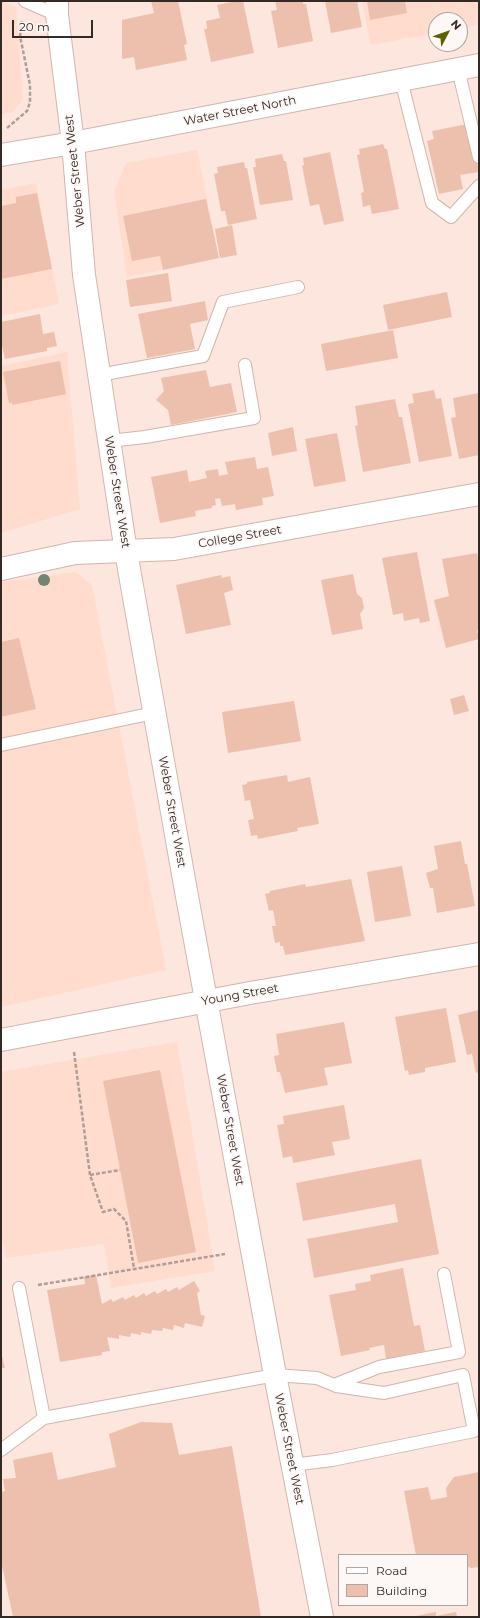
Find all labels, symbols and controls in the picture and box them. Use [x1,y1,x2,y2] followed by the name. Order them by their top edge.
[14,12,95,38] scale bar
[428,12,468,52] north arrow
[448,17,464,33] text: N
[19,19,50,34] text: 20 m
[183,93,297,129] street label: Water Street North
[62,114,88,228] street label: Weber Street West
[101,435,133,549] street label: Weber Street West
[197,523,283,551] street label: College Street
[155,755,189,869] street label: Weber Street West
[200,981,280,1009] street label: Young Street
[213,1073,247,1187] street label: Weber Street West
[271,1392,307,1506] street label: Weber Street West
[338,1554,468,1606] legend
[376,1563,407,1578] text: Road
[376,1583,427,1598] text: Building

